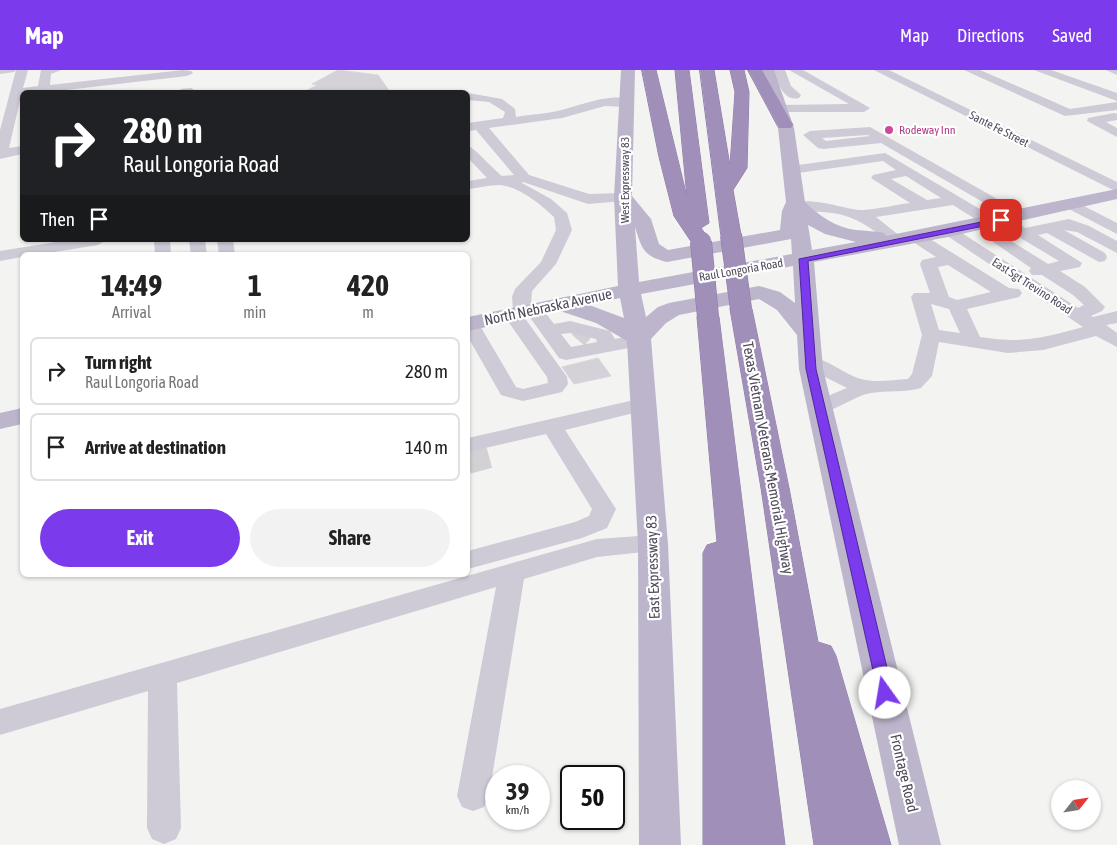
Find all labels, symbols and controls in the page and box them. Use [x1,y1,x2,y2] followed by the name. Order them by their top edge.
[25,22,64,49] text: Map
[900,25,929,46] text: Map
[957,25,1024,46] text: Directions
[1052,25,1092,46] text: Saved
[967,108,1032,150] street label: Sante Fe Street
[40,110,105,175] icon: right
[123,110,202,150] text: 280 m
[899,123,956,137] place label: Rodeway Inn
[883,124,895,136] marker: Rodeway Inn
[618,137,632,223] street label: West Expressway 83
[123,151,279,177] text: Raul Longoria Road
[980,199,1022,241] pin
[85,205,113,233] icon: arrive
[987,206,1015,234] icon: arrive
[40,208,75,230] text: Then
[989,255,1075,317] street label: East Sgt Trevino Road
[698,256,784,284] street label: Raul Longoria Road
[101,268,162,302] text: 14:49
[248,268,262,302] text: 1
[347,268,389,302] text: 420
[482,285,613,328] street label: North Nebraska Avenue
[112,303,151,321] text: Arrival
[243,303,266,321] text: min
[362,303,374,321] text: m
[740,340,797,575] street label: Texas Vietnam Veterans Memorial Highway
[85,351,152,373] text: Turn right
[42,357,70,385] icon: right
[405,360,448,382] text: 280 m
[85,373,199,391] text: Raul Longoria Road
[42,433,70,461] icon: arrive
[85,436,226,458] text: Arrive at destination
[405,436,448,458] text: 140 m
[40,509,240,567] button: Exit
[250,509,450,567] button: Share
[642,514,663,620] street label: East Expressway 83
[858,666,910,718] position arrow
[887,732,922,814] street label: Frontage Road
[560,765,625,830] speed limit sign: 50
[506,777,529,805] text: 39
[1051,780,1101,830] north arrow
[1051,780,1101,830] map controls
[506,803,529,817] text: km/h

